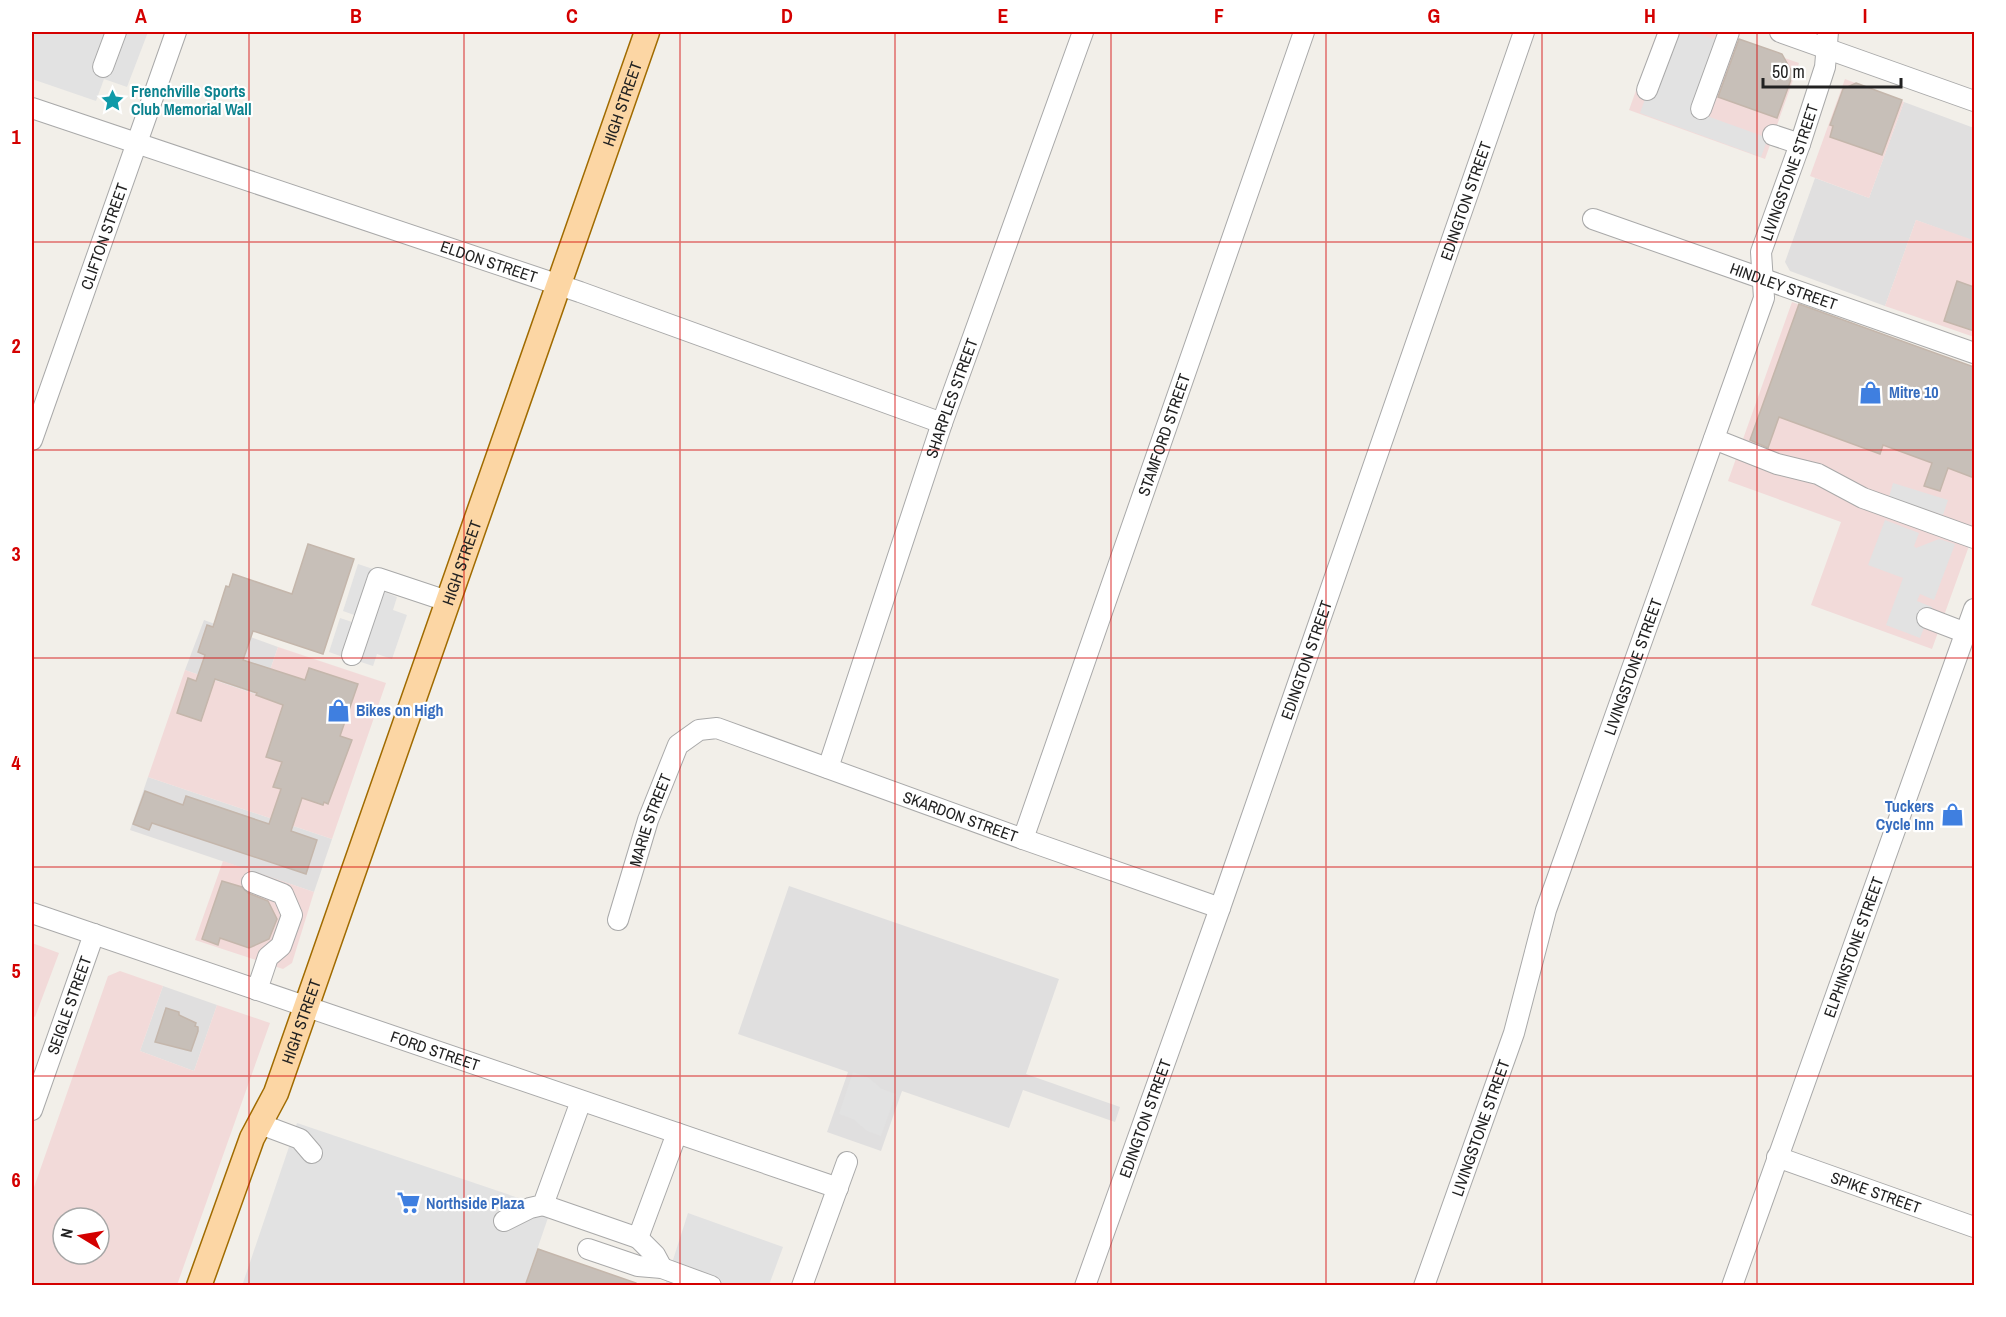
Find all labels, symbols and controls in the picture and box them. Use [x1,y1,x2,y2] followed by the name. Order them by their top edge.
[135,2,147,29] text: A
[350,2,362,29] text: B
[566,2,578,29] text: C
[781,2,793,29] text: D
[998,2,1009,29] text: E
[1214,2,1224,29] text: F
[1428,2,1440,29] text: G
[1644,2,1656,29] text: H
[1863,2,1867,29] text: I
[1763,51,1901,89] scale bar
[597,59,647,149] street label: HIGH STREET
[1772,59,1805,84] text: 50 m
[131,80,252,120] place label: Frenchville Sports Club Memorial Wall
[100,87,126,113] place icon: Frenchville Sports Club Memorial Wall
[1755,101,1823,244] street label: LIVINGSTONE STREET
[11,123,21,150] text: 1
[1435,138,1496,263] street label: EDINGTON STREET
[75,180,133,293] street label: CLIFTON STREET
[438,235,540,288] street label: ELDON STREET
[1727,257,1840,315] street label: HINDLEY STREET
[11,332,21,359] text: 2
[920,335,983,461] street label: SHARPLES STREET
[1132,371,1195,499] street label: STAMFORD STREET
[1858,379,1884,405] shop icon: Mitre 10
[1889,381,1939,403] place label: Mitre 10
[436,517,486,608] street label: HIGH STREET
[11,540,21,567] text: 3
[1598,595,1667,738] street label: LIVINGSTONE STREET
[1275,597,1337,722] street label: EDINGTON STREET
[325,697,351,723] shop icon: Bikes on High
[356,699,444,721] place label: Bikes on High
[11,749,21,776] text: 4
[624,770,676,869] street label: MARIE STREET
[900,785,1021,847] street label: SKARDON STREET
[1876,795,1934,835] place label: Tuckers Cycle Inn
[1939,802,1965,828] shop icon: Tuckers Cycle Inn
[1818,874,1888,1020] street label: ELPHINSTONE STREET
[41,953,96,1058] street label: SEIGLE STREET
[11,957,21,984] text: 5
[276,976,326,1067] street label: HIGH STREET
[388,1025,483,1076] street label: FORD STREET
[1114,1056,1176,1181] street label: EDINGTON STREET
[1446,1056,1515,1199] street label: LIVINGSTONE STREET
[11,1166,21,1193] text: 6
[1828,1166,1924,1218] street label: SPIKE STREET
[395,1190,421,1216] supermarket icon: Northside Plaza
[426,1192,525,1214] place label: Northside Plaza
[51,1206,111,1266] north arrow
[55,1226,78,1240] text: N

